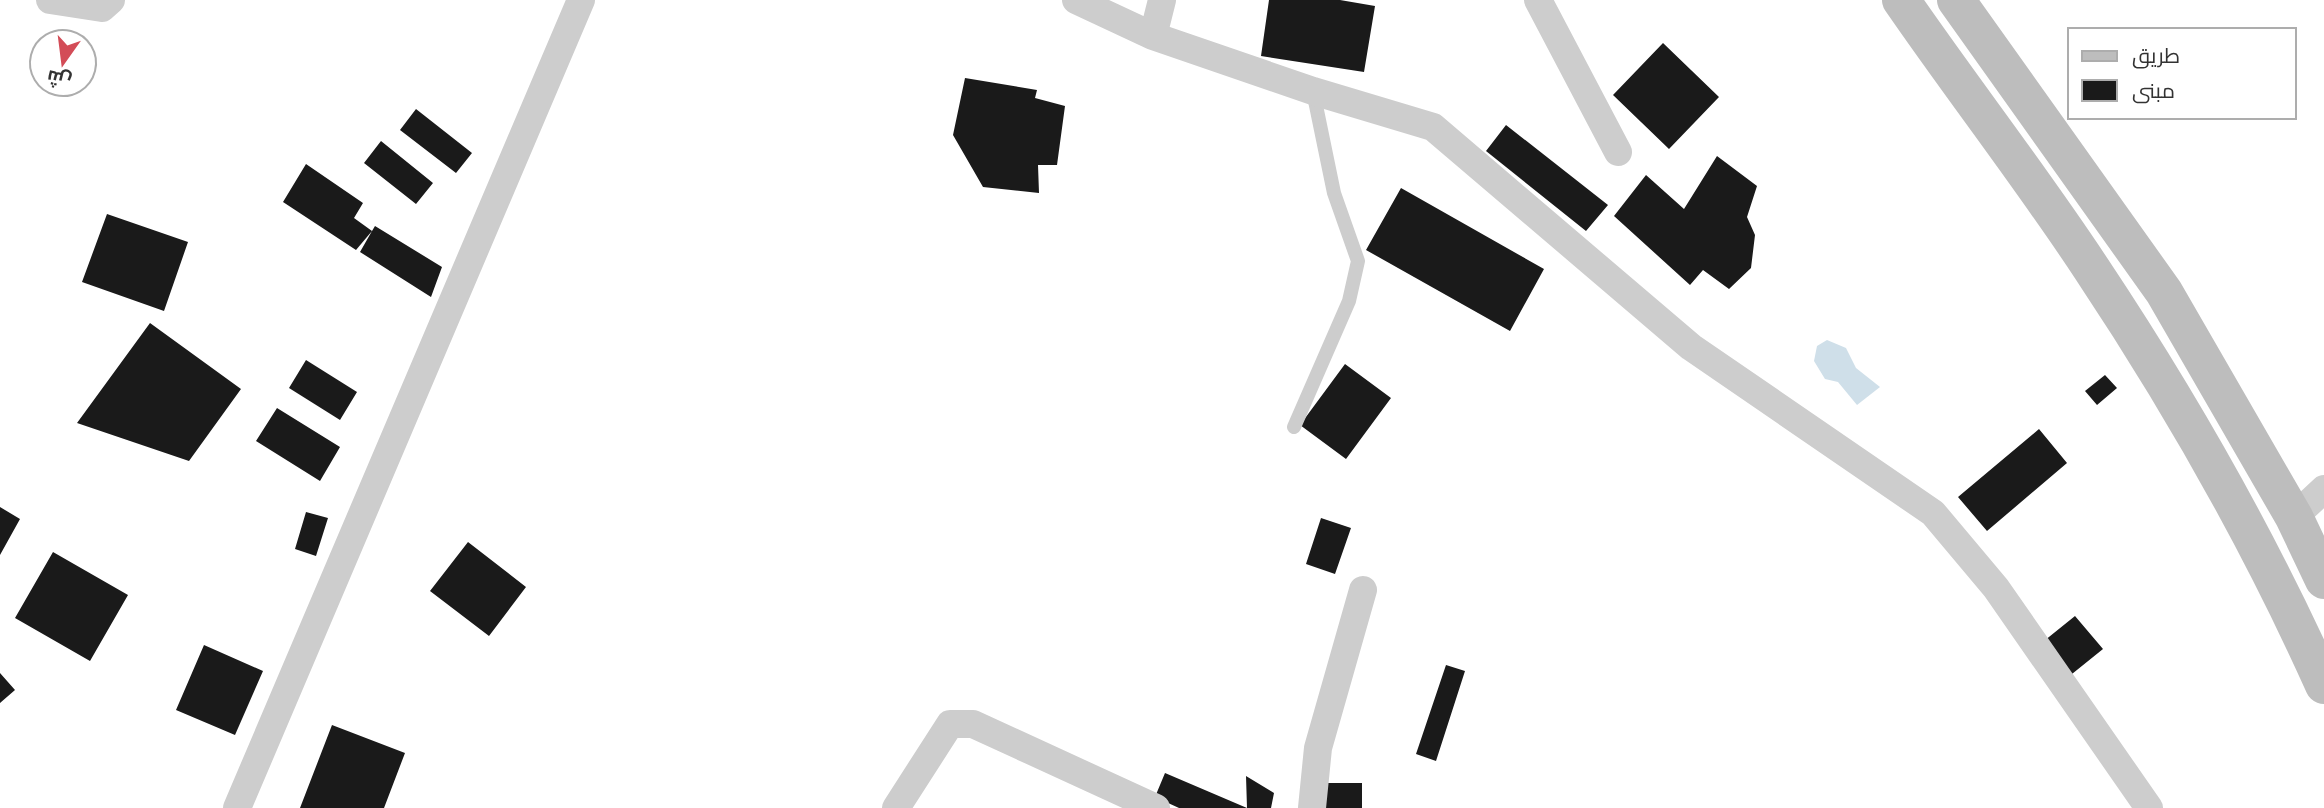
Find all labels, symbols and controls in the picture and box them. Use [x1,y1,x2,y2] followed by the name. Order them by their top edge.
[28,28,98,98] north arrow
[2068,28,2296,119] legend
[2132,43,2180,69] text: طريق
[44,65,74,93] text: ش
[2132,78,2175,104] text: مبنى

